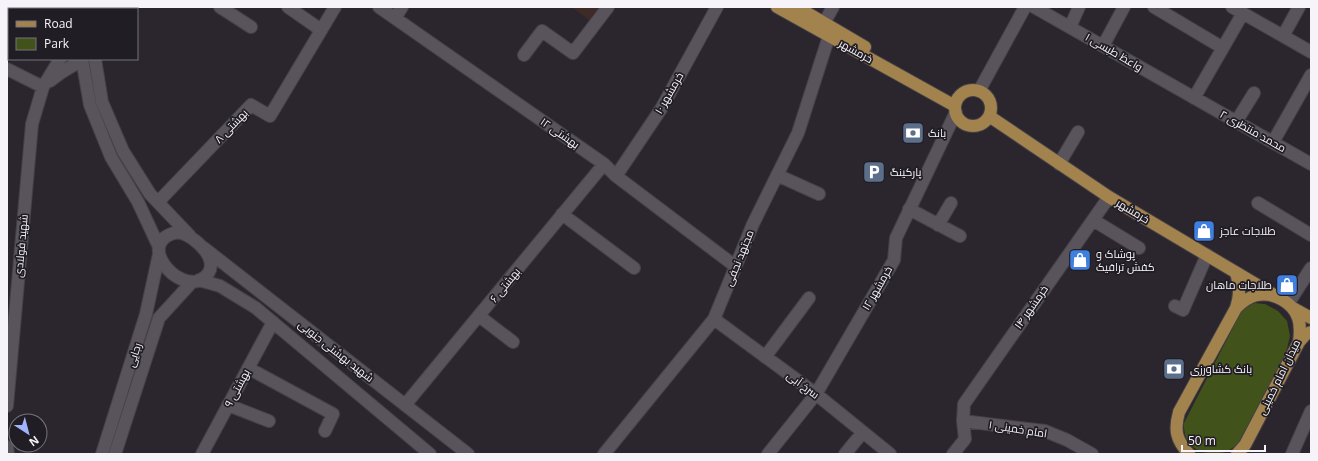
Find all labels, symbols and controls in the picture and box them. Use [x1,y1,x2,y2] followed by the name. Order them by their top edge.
[8,8,138,60] legend
[44,15,73,32] text: Road
[1083,29,1146,74] street label: واعظ طبسی ۱
[44,35,70,52] text: Park
[836,35,876,66] street label: خرمشهر
[651,69,686,116] street label: خرمشهر ۱۰
[211,105,251,146] street label: بهشتی ۸
[1217,106,1289,155] street label: محمد منتظری ۲
[538,114,583,152] street label: بهشتی ۱۲
[900,120,926,146] bank icon: بانک
[928,125,946,140] place label: بانک
[861,159,887,185] parking icon: پارکینگ
[890,164,921,179] place label: پارکینگ
[1113,194,1153,226] street label: خرمشهر
[10,214,31,278] street label: شهید فولادی
[1191,218,1217,244] shop icon: طلاجات عاجز
[1219,223,1276,238] place label: طلاجات عاجز
[720,228,757,288] street label: مجتهد نجفی
[1096,246,1155,274] place label: پوشاک و کفش ترافیک
[1067,247,1093,273] shop icon: پوشاک و کفش ترافیک
[858,263,895,313] street label: خرمشهر ۱۲
[486,264,523,305] street label: بهشتی ۶
[1274,272,1300,298] shop icon: طلاجات ماهان
[1206,277,1272,292] place label: طلاجات ماهان
[1010,282,1051,332] street label: خرمشهر ۱۴
[295,316,377,385] street label: شهید بهشتی جنوبی
[1254,337,1304,417] street label: میدان امام خمینی
[123,341,145,369] street label: رجایی
[1161,356,1187,382] bank icon: بانک کشاورزی
[1190,361,1252,376] place label: بانک کشاورزی
[220,366,253,409] street label: بهشتی ۹
[783,367,823,403] street label: سرخ آبی
[8,413,48,453] north arrow
[988,416,1048,442] street label: امام خمینی ۱
[1182,427,1265,453] scale bar
[1188,432,1216,449] text: 50 m
[26,433,42,450] text: N

